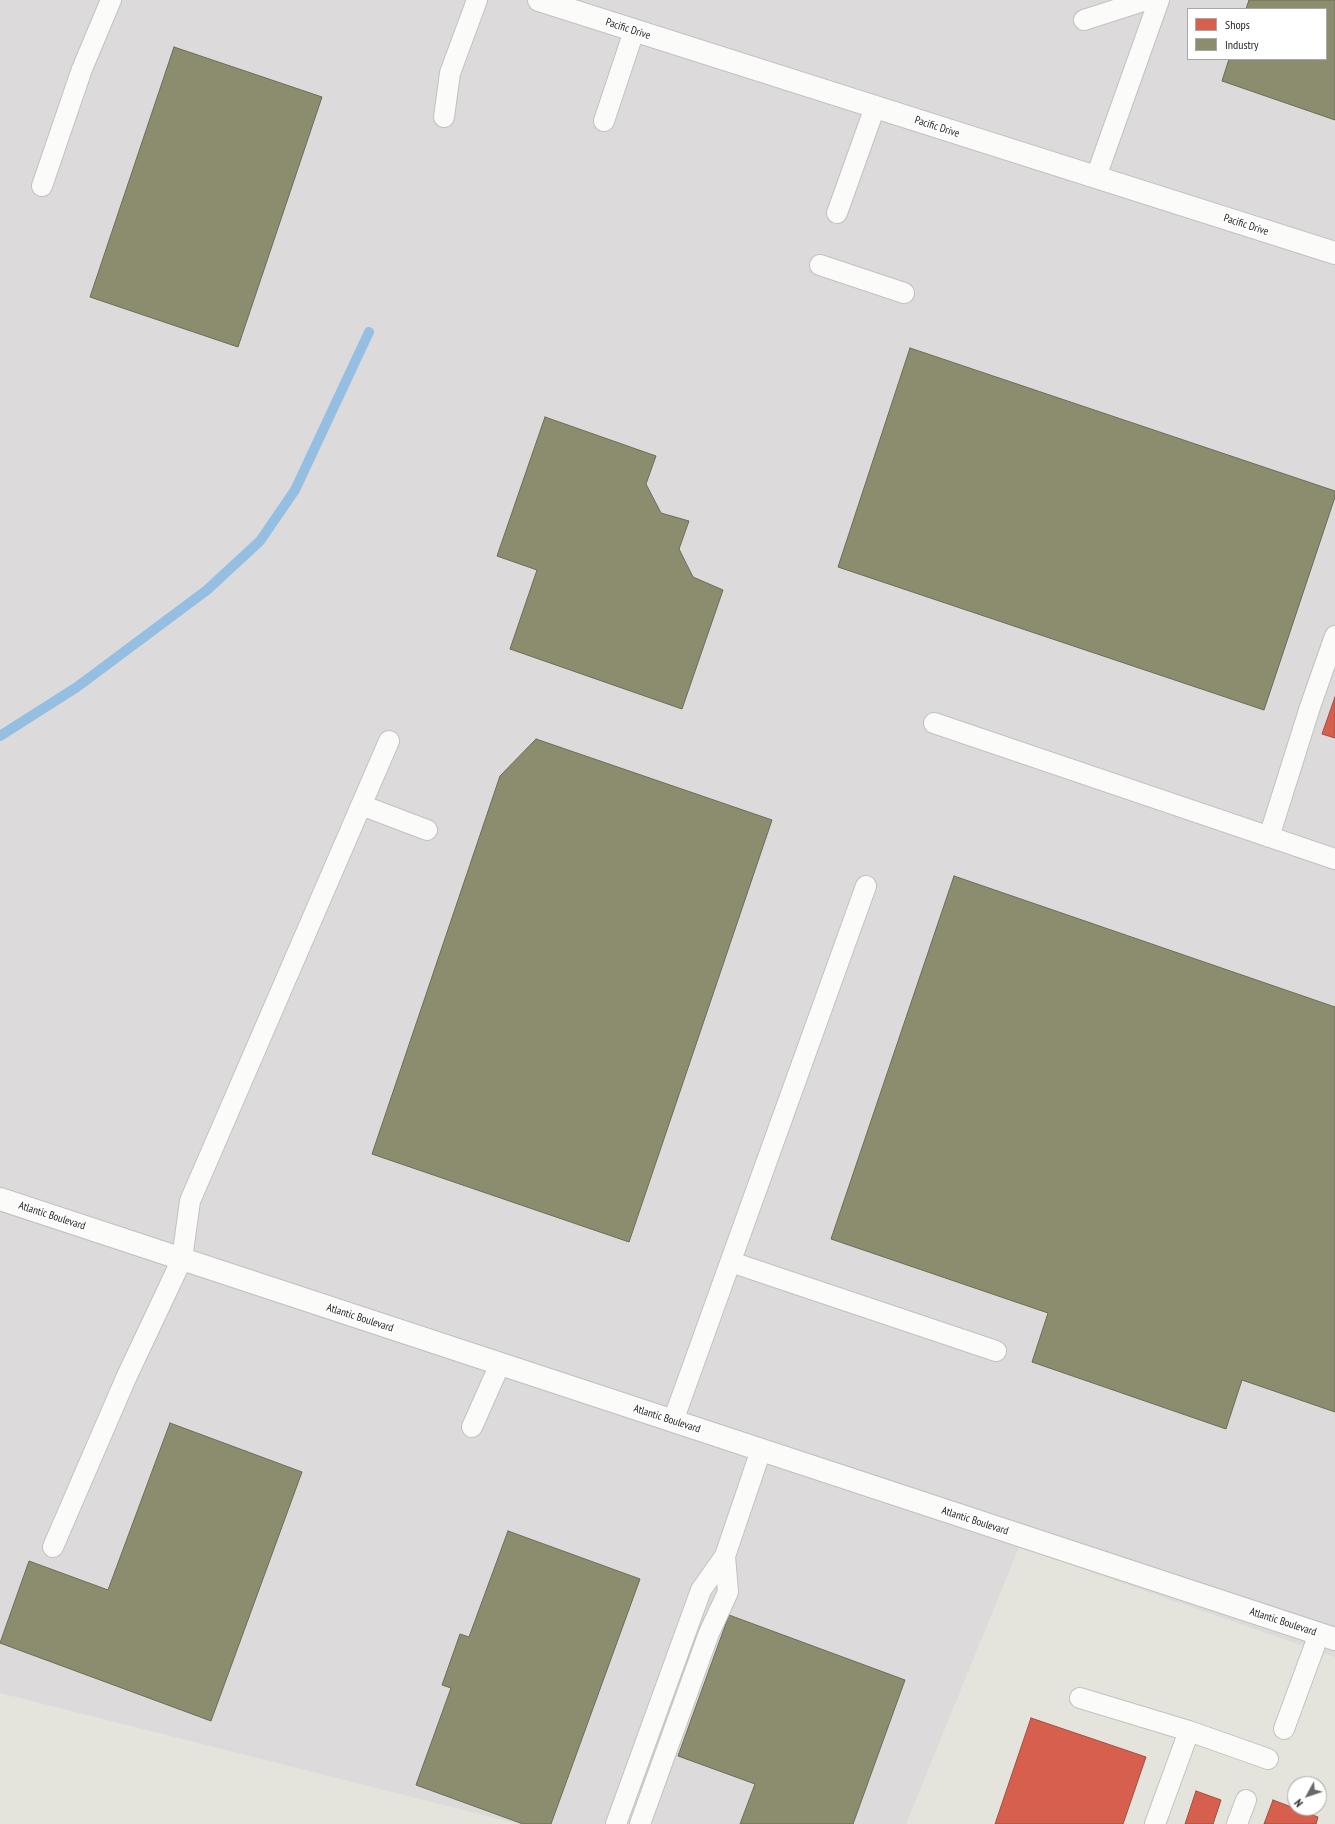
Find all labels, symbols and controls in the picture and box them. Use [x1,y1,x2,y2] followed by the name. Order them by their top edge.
[1187,8,1327,60] legend
[604,16,652,42] street label: Pacific Drive
[1225,17,1250,32] text: Shops
[1225,37,1259,52] text: Industry
[913,114,961,140] street label: Pacific Drive
[1222,212,1270,238] street label: Pacific Drive
[17,1199,87,1233] street label: Atlantic Boulevard
[325,1301,395,1335] street label: Atlantic Boulevard
[632,1402,702,1436] street label: Atlantic Boulevard
[940,1504,1010,1538] street label: Atlantic Boulevard
[1248,1605,1318,1639] street label: Atlantic Boulevard
[1287,1776,1327,1816] north arrow
[1291,1796,1306,1810] text: N

